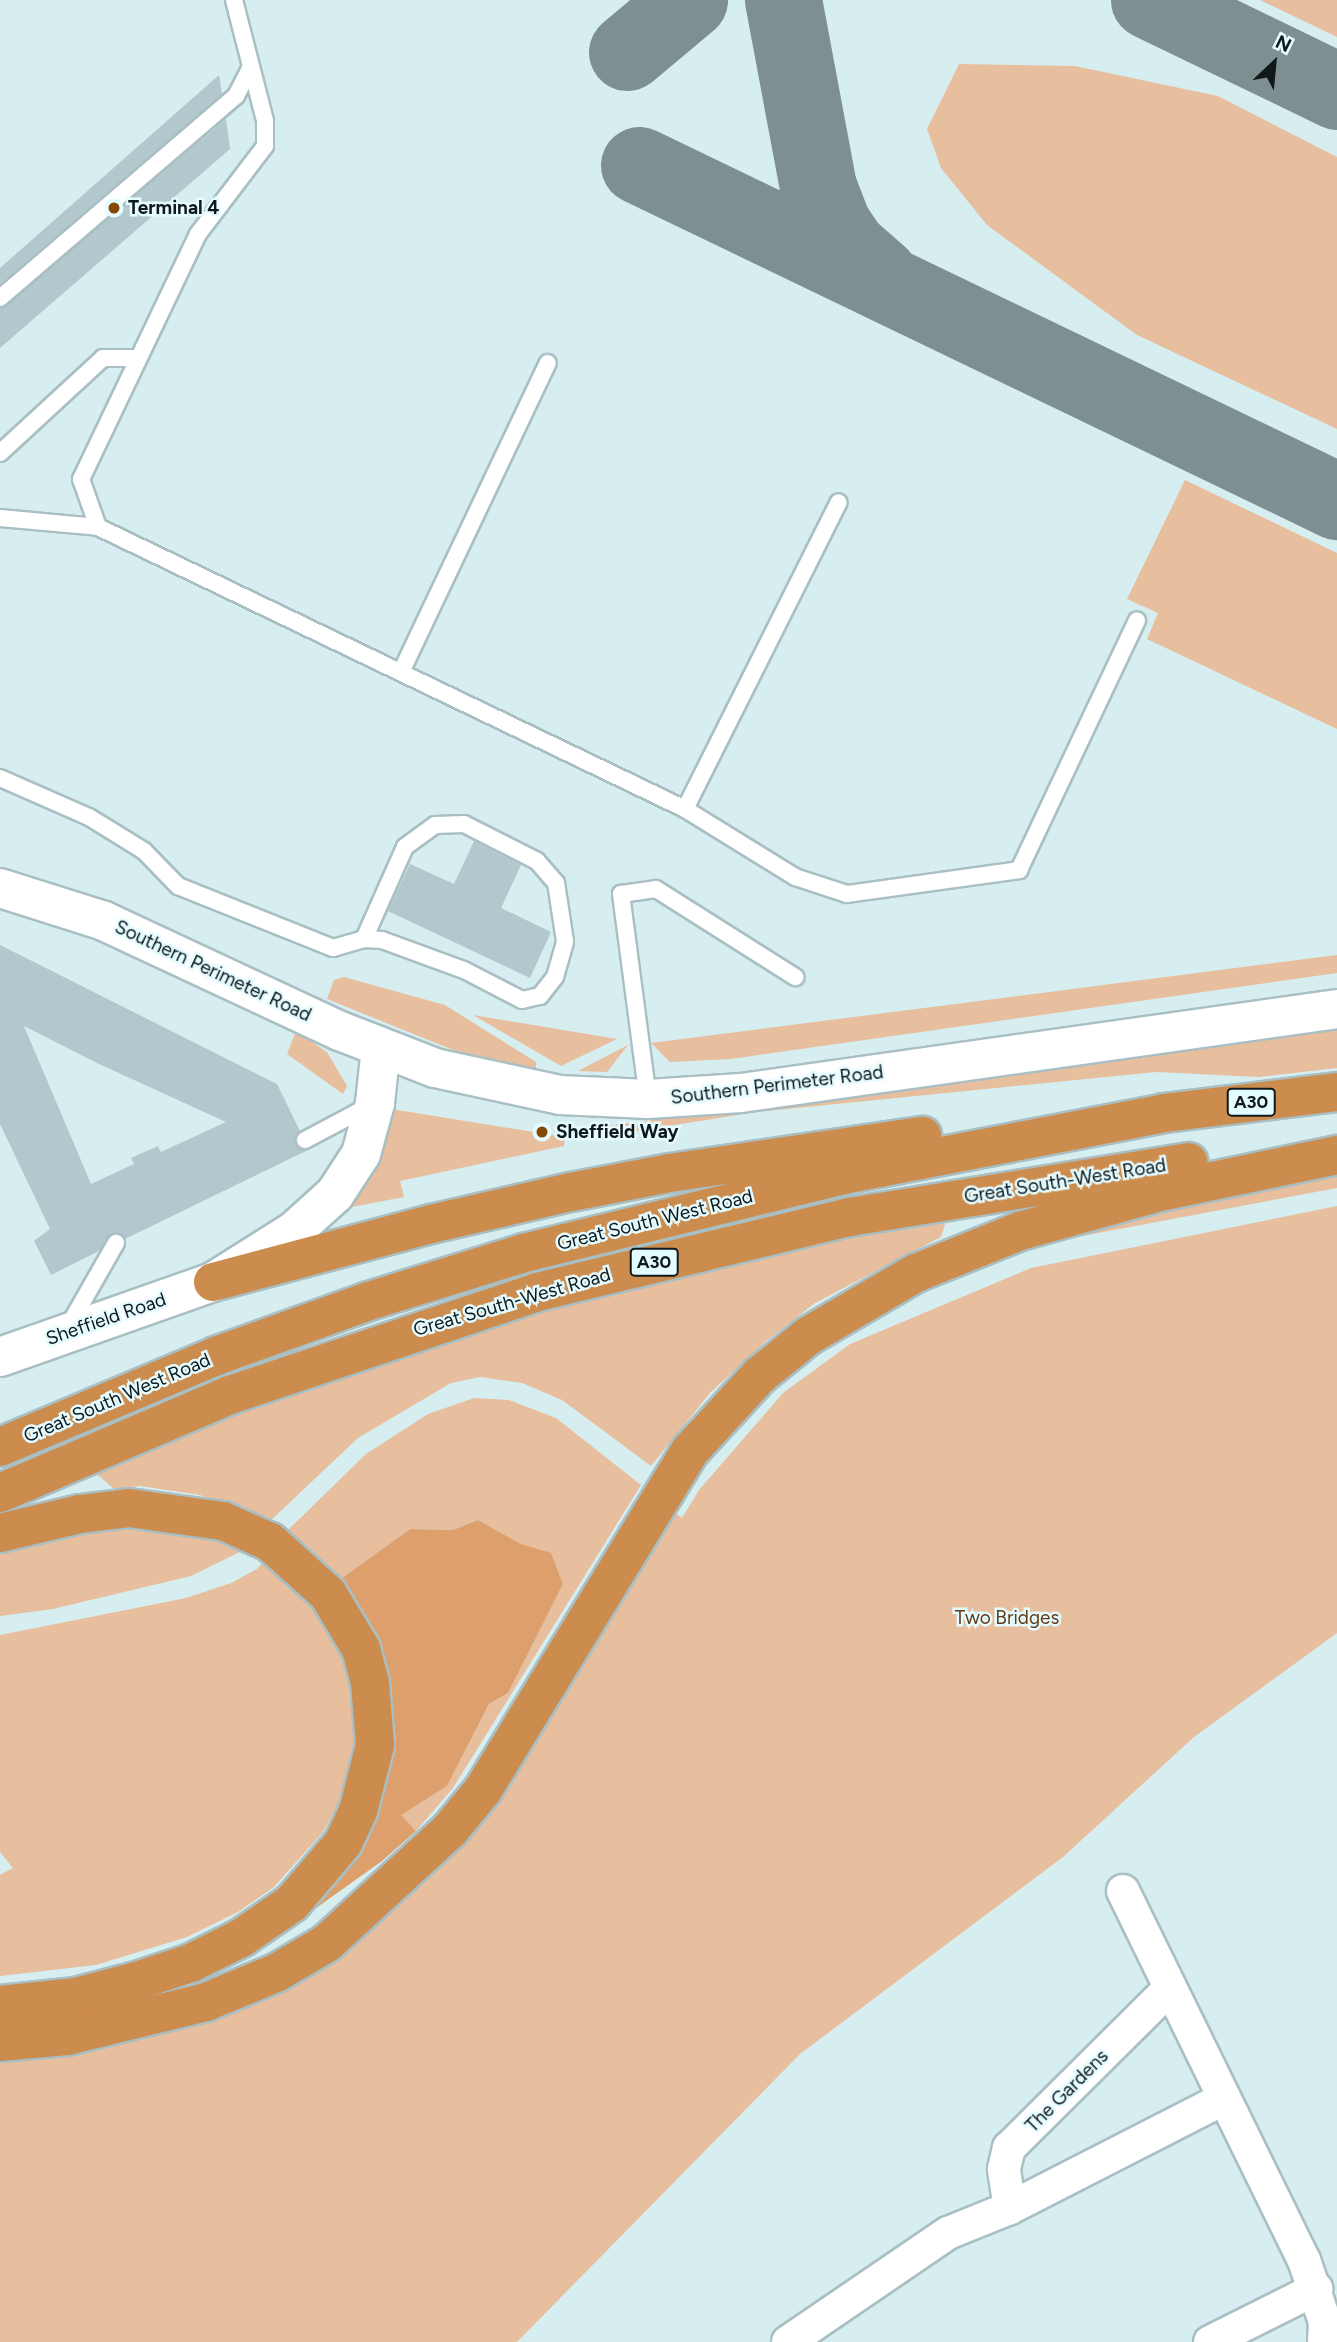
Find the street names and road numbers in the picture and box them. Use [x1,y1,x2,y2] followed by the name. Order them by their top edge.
[111,915,315,1027] street label: Southern Perimeter Road
[669,1061,885,1109] street label: Southern Perimeter Road
[1226,1087,1276,1116] road number: A30
[962,1154,1168,1208] street label: Great South-West Road
[555,1185,755,1255] street label: Great South West Road
[630,1247,678,1276] road number: A30
[411,1263,613,1341] street label: Great South-West Road
[43,1288,169,1350] street label: Sheffield Road
[20,1348,214,1448] street label: Great South West Road
[1021,2045,1113,2137] street label: The Gardens

